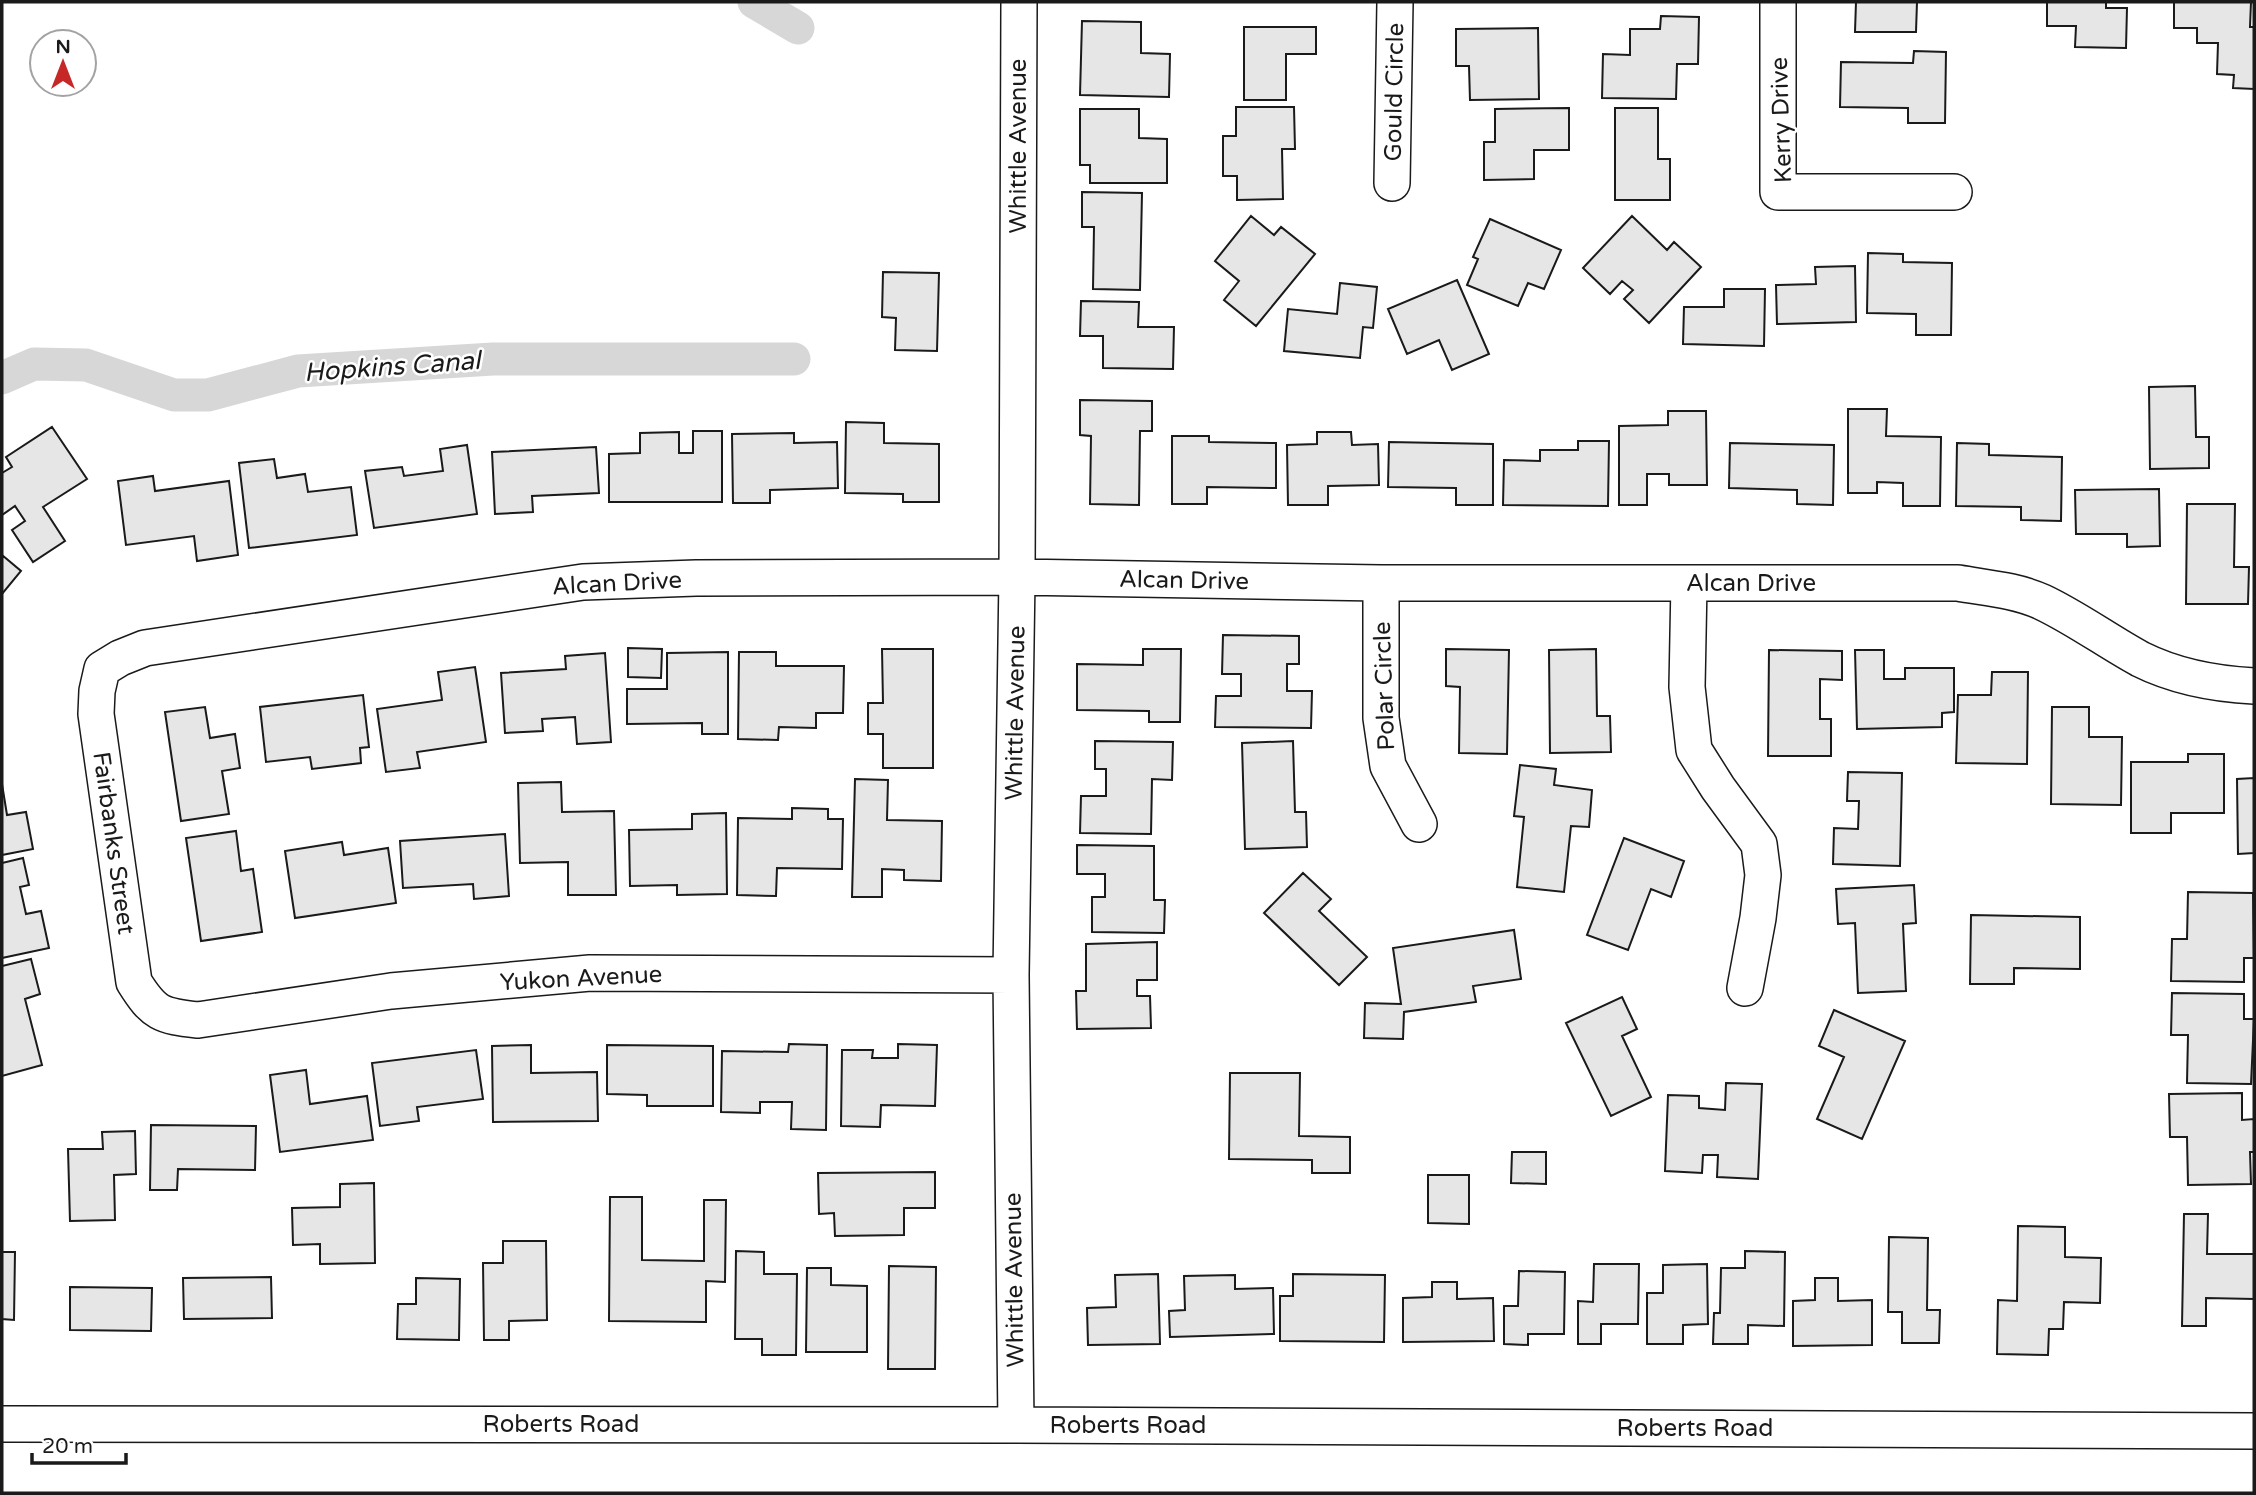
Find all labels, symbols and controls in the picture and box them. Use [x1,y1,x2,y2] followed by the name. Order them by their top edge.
[1379,22,1410,162] street label: Gould Circle
[28,28,98,98] north arrow
[55,36,71,58] text: N
[1765,56,1798,184] street label: Kerry Drive
[1004,59,1033,233] street label: Whittle Avenue
[303,345,485,388] water label: Hopkins Canal
[1119,565,1249,596] street label: Alcan Drive
[551,566,683,601] street label: Alcan Drive
[1686,569,1816,598] street label: Alcan Drive
[1368,621,1401,751] street label: Polar Circle
[999,625,1032,801] street label: Whittle Avenue
[86,750,141,936] street label: Fairbanks Street
[499,960,663,997] street label: Yukon Avenue
[998,1192,1031,1368] street label: Whittle Avenue
[483,1410,639,1439] street label: Roberts Road
[1050,1411,1206,1440] street label: Roberts Road
[1617,1414,1773,1443] street label: Roberts Road
[32,1422,126,1466] scale bar
[42,1434,93,1459] text: 20 m

